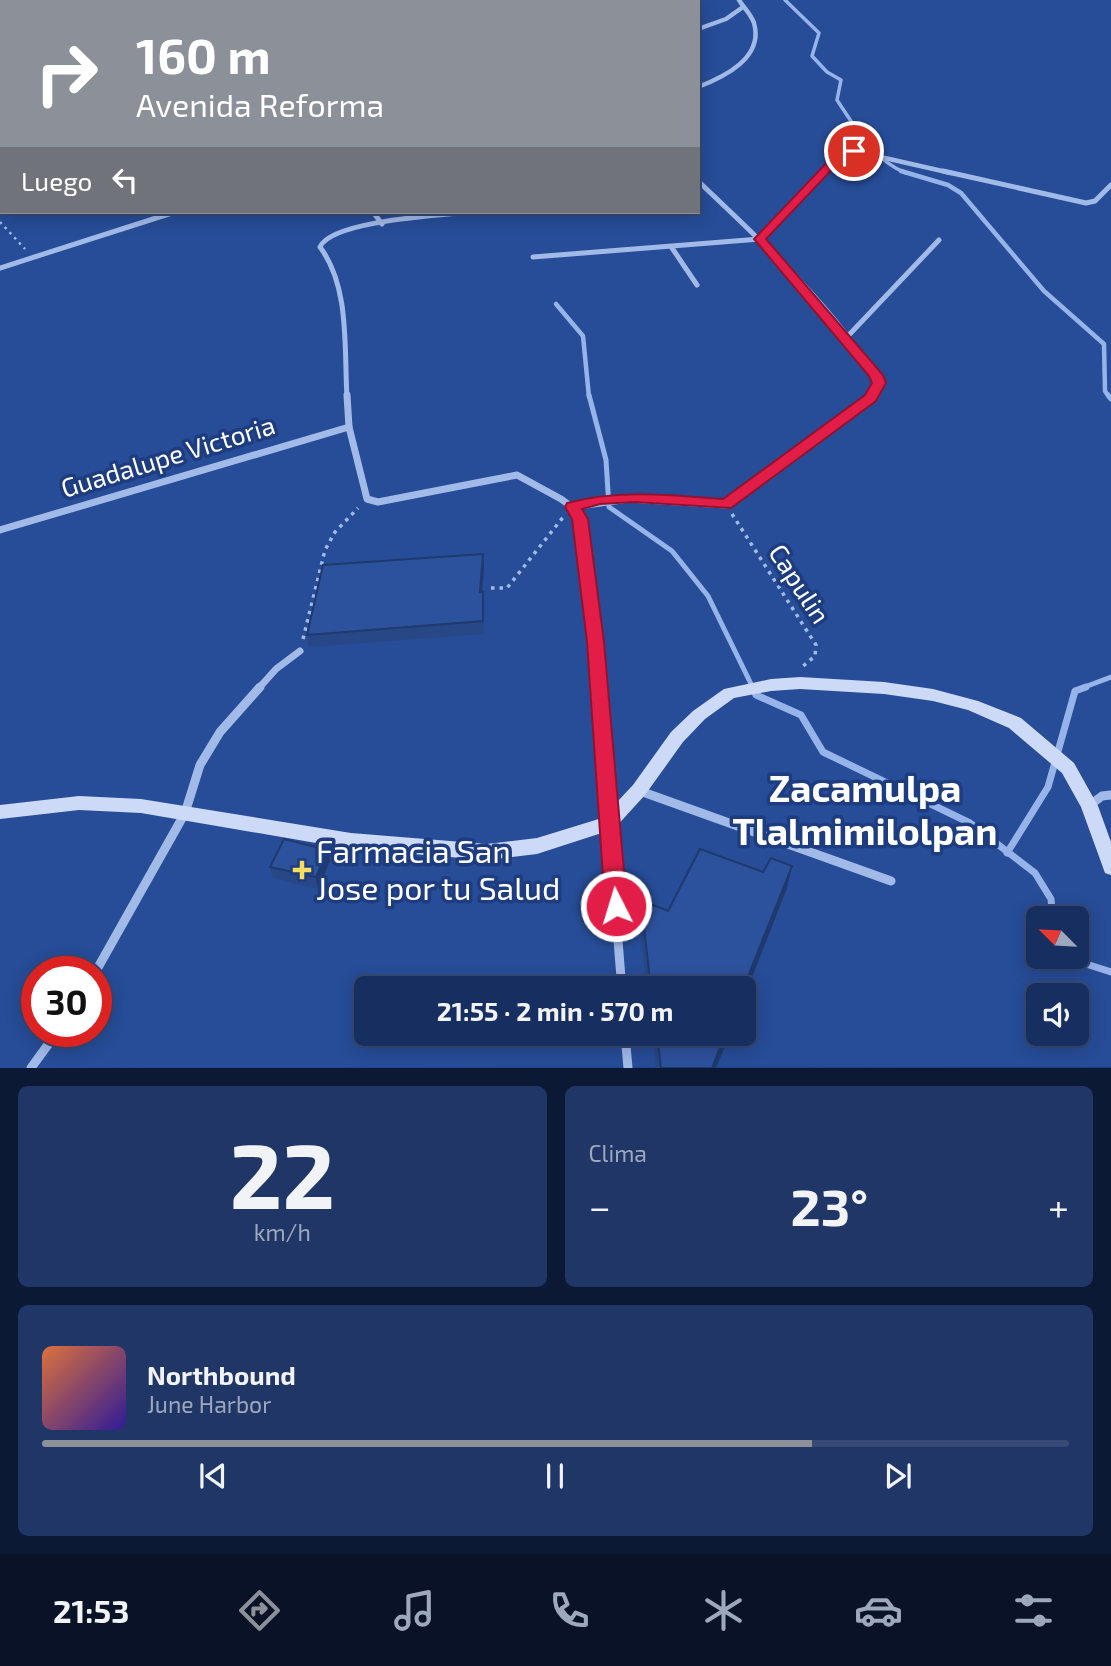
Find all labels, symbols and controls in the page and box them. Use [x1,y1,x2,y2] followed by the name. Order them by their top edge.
[136,25,271,84] text: 160 m
[21,28,112,119] icon: right
[136,85,384,123] text: Avenida Reforma
[824,121,884,181] pin
[835,132,873,170] icon: arrive
[106,161,144,199] icon: left
[21,165,92,196] text: Luego
[57,408,278,503] street label: Guadalupe Victoria
[763,538,837,629] street label: Capulin
[733,765,997,852] district label: Zacamulpa Tlalmimilolpan
[316,831,560,906] place label: Farmacia San Jose por tu Salud
[294,862,310,878] marker: Farmacia San Jose por tu Salud
[579,869,653,943] position arrow
[1026,906,1088,970] north arrow
[1026,906,1089,1046] map controls
[21,956,112,1047] speed limit sign: 30
[1026,983,1089,1046] button: sound
[437,995,673,1026] text: 21:55 · 2 min · 570 m
[229,1118,335,1227] text: 22
[589,1139,647,1167] text: Clima
[791,1174,868,1236] text: 23°
[589,1183,611,1229] text: −
[1048,1183,1069,1229] text: +
[254,1218,311,1246] text: km/h
[147,1359,296,1390] text: Northbound
[147,1390,271,1418] text: June Harbor
[194,1457,232,1495] icon: previous
[536,1457,574,1495] icon: pause
[879,1457,917,1495] icon: next
[235,1586,284,1635] icon: directions
[390,1586,439,1635] icon: music
[545,1586,594,1635] icon: phone
[699,1586,748,1635] icon: climate
[854,1586,903,1635] icon: car
[1009,1586,1058,1635] icon: filters
[53,1591,129,1629] text: 21:53

